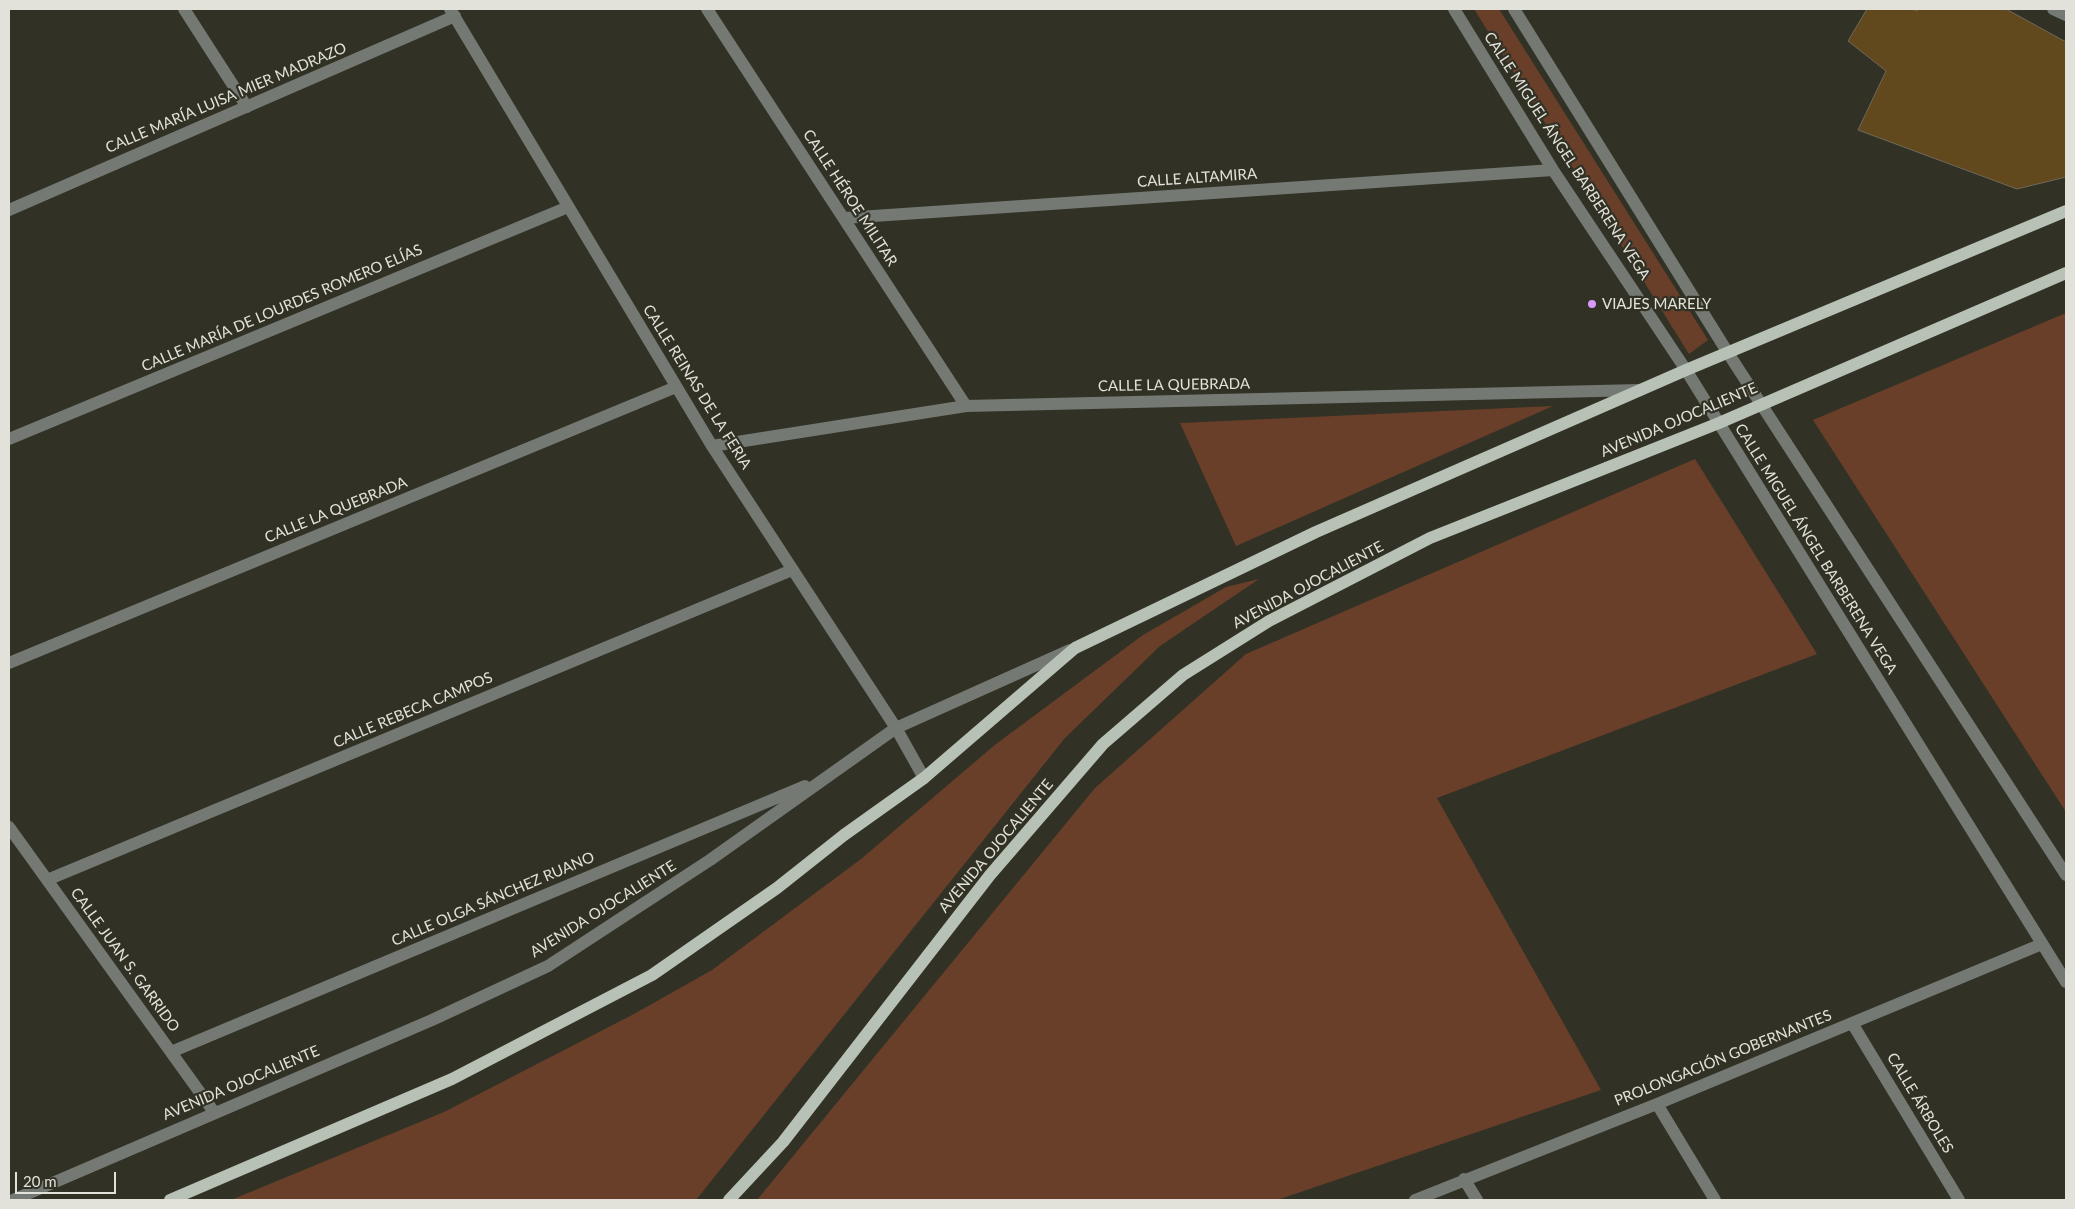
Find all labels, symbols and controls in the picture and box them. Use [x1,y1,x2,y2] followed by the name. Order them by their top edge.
[1480,29,1654,283] street label: CALLE MIGUEL ÁNGEL BARBERENA VEGA
[103,39,349,157] street label: CALLE MARÍA LUISA MIER MADRAZO
[799,126,901,270] street label: CALLE HÉROE MILITAR
[1136,165,1258,191] street label: CALLE ALTAMIRA
[139,240,425,376] street label: CALLE MARÍA DE LOURDES ROMERO ELÍAS
[1602,295,1711,313] place label: VIAJES MARELY
[1586,298,1598,310] marker: VIAJES MARELY
[639,301,755,473] street label: CALLE REINAS DE LA FERIA
[1098,375,1250,395] street label: CALLE LA QUEBRADA
[1598,379,1760,461] street label: AVENIDA OJOCALIENTE
[1731,421,1901,677] street label: CALLE MIGUEL ÁNGEL BARBERENA VEGA
[262,473,410,547] street label: CALLE LA QUEBRADA
[1229,538,1387,632] street label: AVENIDA OJOCALIENTE
[331,668,495,752] street label: CALLE REBECA CAMPOS
[935,776,1057,916] street label: AVENIDA OJOCALIENTE
[389,848,597,950] street label: CALLE OLGA SÁNCHEZ RUANO
[527,857,679,961] street label: AVENIDA OJOCALIENTE
[67,884,183,1036] street label: CALLE JUAN S. GARRIDO
[1612,1006,1834,1110] street label: PROLONGACIÓN GOBERNANTES
[160,1042,322,1124] street label: AVENIDA OJOCALIENTE
[1883,1050,1957,1156] street label: CALLE ÁRBOLES
[18,1162,119,1194] scale bar
[23,1172,57,1190] text: 20 m

